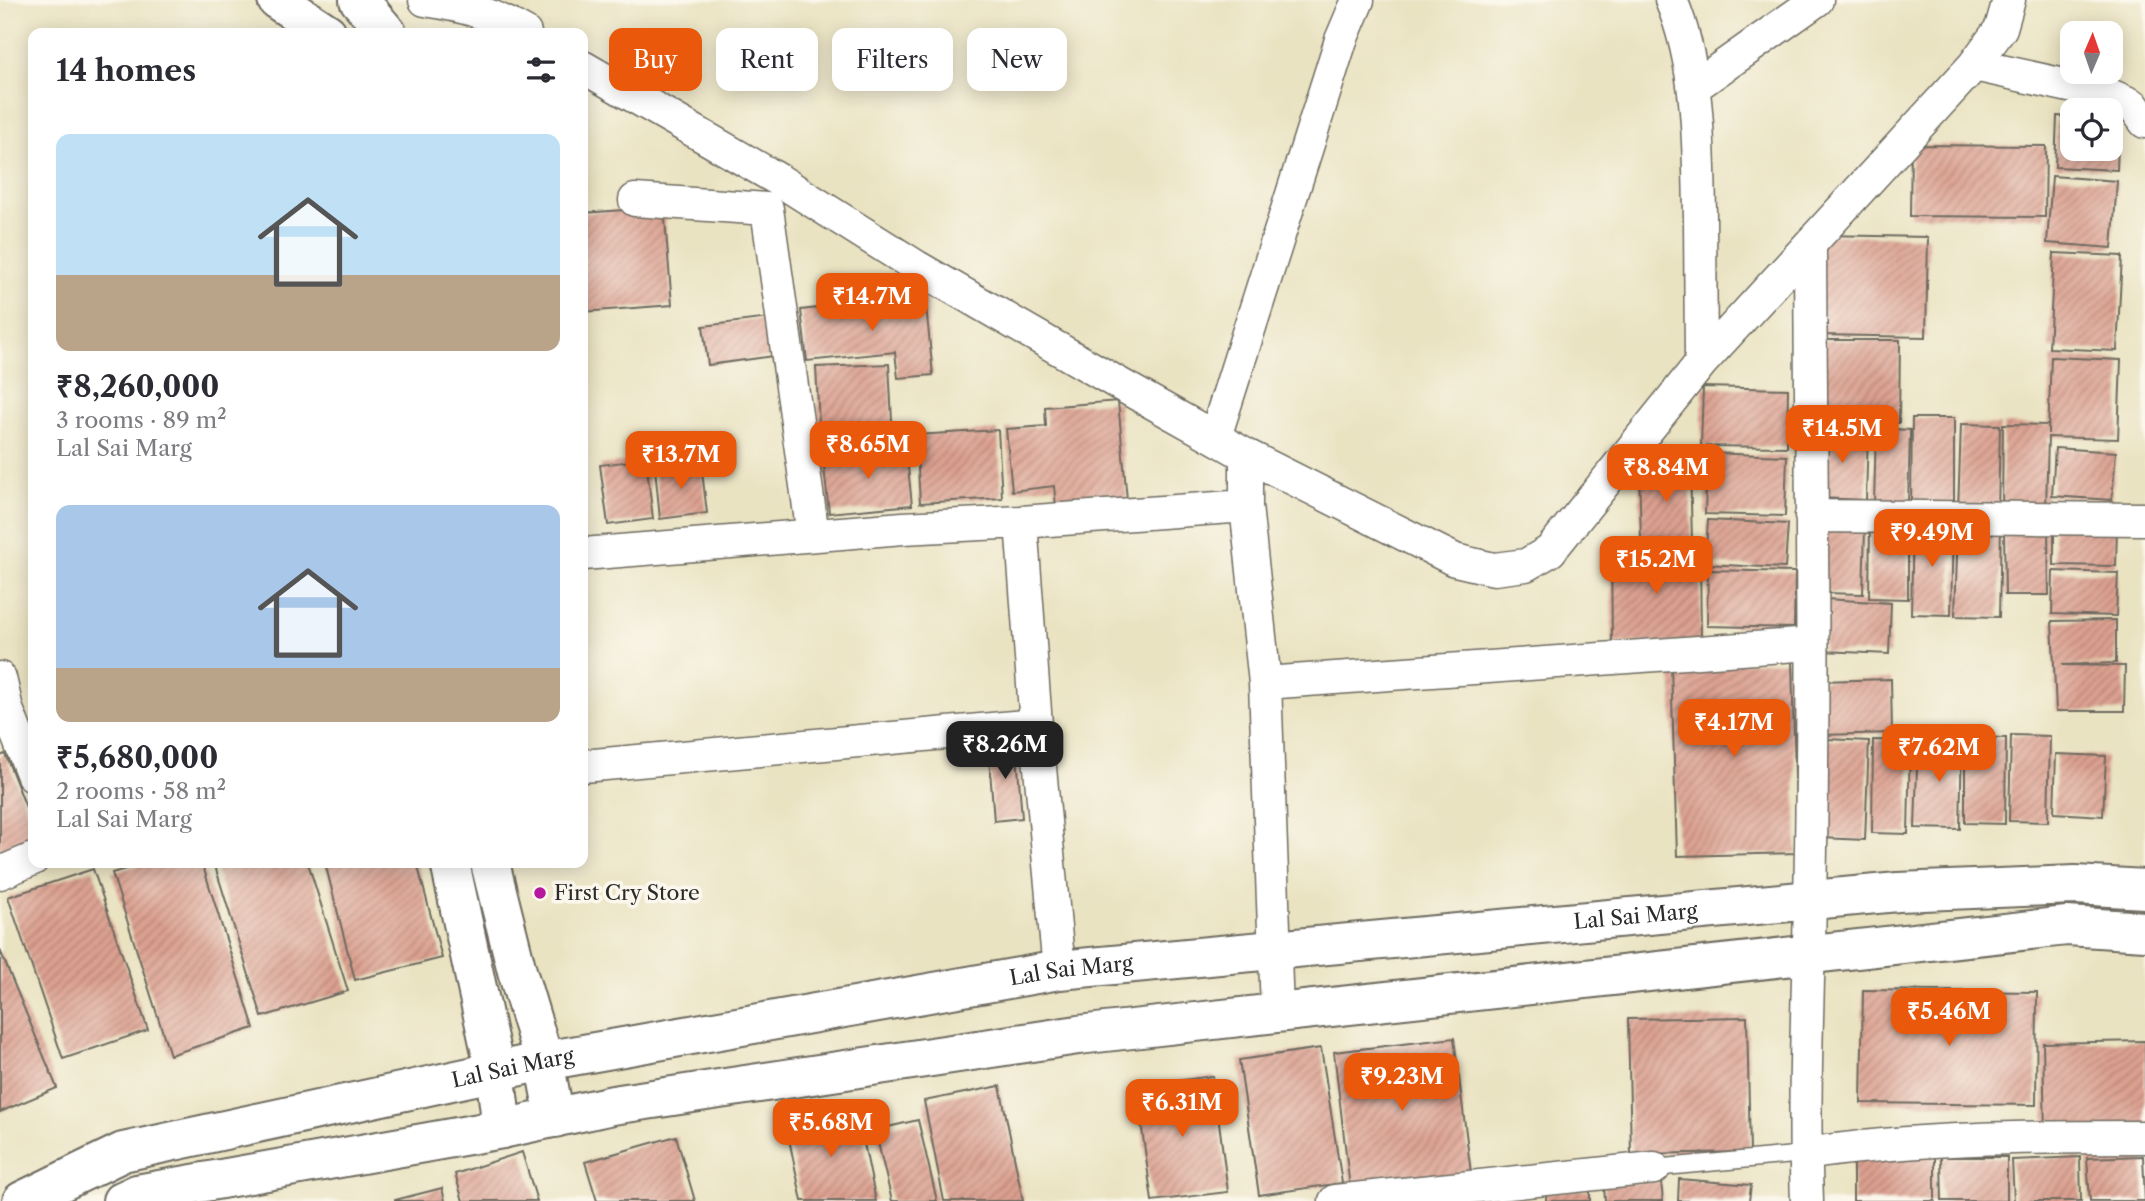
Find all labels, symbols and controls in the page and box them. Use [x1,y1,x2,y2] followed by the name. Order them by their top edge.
[2060,21,2123,84] north arrow
[2060,21,2123,161] map controls
[609,28,702,91] chip: Buy
[716,28,818,91] chip: Rent
[832,28,953,91] chip: Filters
[967,28,1067,91] chip: New
[522,51,560,89] icon: filters
[56,52,196,89] text: 14 homes
[2060,98,2123,161] button: locate
[245,179,371,305] icon: home
[815,274,929,333] pin: ₹14.7M
[832,282,912,310] text: ₹14.7M
[56,368,219,405] text: ₹8,260,000
[56,406,227,434] text: 3 rooms · 89 m²
[1785,406,1899,465] pin: ₹14.5M
[1802,414,1882,442] text: ₹14.5M
[811,421,925,481] pin: ₹8.65M
[826,430,910,458] text: ₹8.65M
[624,432,738,491] pin: ₹13.7M
[56,434,192,462] text: Lal Sai Marg
[641,440,721,468] text: ₹13.7M
[1609,444,1723,504] pin: ₹8.84M
[1623,453,1709,481] text: ₹8.84M
[1875,510,1989,569] pin: ₹9.49M
[1890,518,1974,546] text: ₹9.49M
[1599,536,1713,596] pin: ₹15.2M
[1616,545,1696,573] text: ₹15.2M
[245,550,371,676] icon: home
[1677,700,1791,759] pin: ₹4.17M
[1694,708,1774,736] text: ₹4.17M
[948,722,1062,781] pin: ₹8.26M
[1882,724,1996,784] pin: ₹7.62M
[962,730,1048,758] text: ₹8.26M
[1898,733,1980,761] text: ₹7.62M
[56,739,218,776] text: ₹5,680,000
[56,777,226,805] text: 2 rooms · 58 m²
[56,805,192,833] text: Lal Sai Marg
[554,880,700,905] place label: First Cry Store
[532,885,548,901] marker: First Cry Store
[1573,898,1699,934] street label: Lal Sai Marg
[1007,950,1135,991] street label: Lal Sai Marg
[1892,988,2006,1048] pin: ₹5.46M
[1907,997,1991,1025] text: ₹5.46M
[449,1043,577,1093] street label: Lal Sai Marg
[1345,1054,1459,1113] pin: ₹9.23M
[1360,1062,1444,1090] text: ₹9.23M
[1125,1080,1239,1139] pin: ₹6.31M
[1141,1088,1223,1116] text: ₹6.31M
[774,1100,888,1159] pin: ₹5.68M
[789,1108,873,1136] text: ₹5.68M

